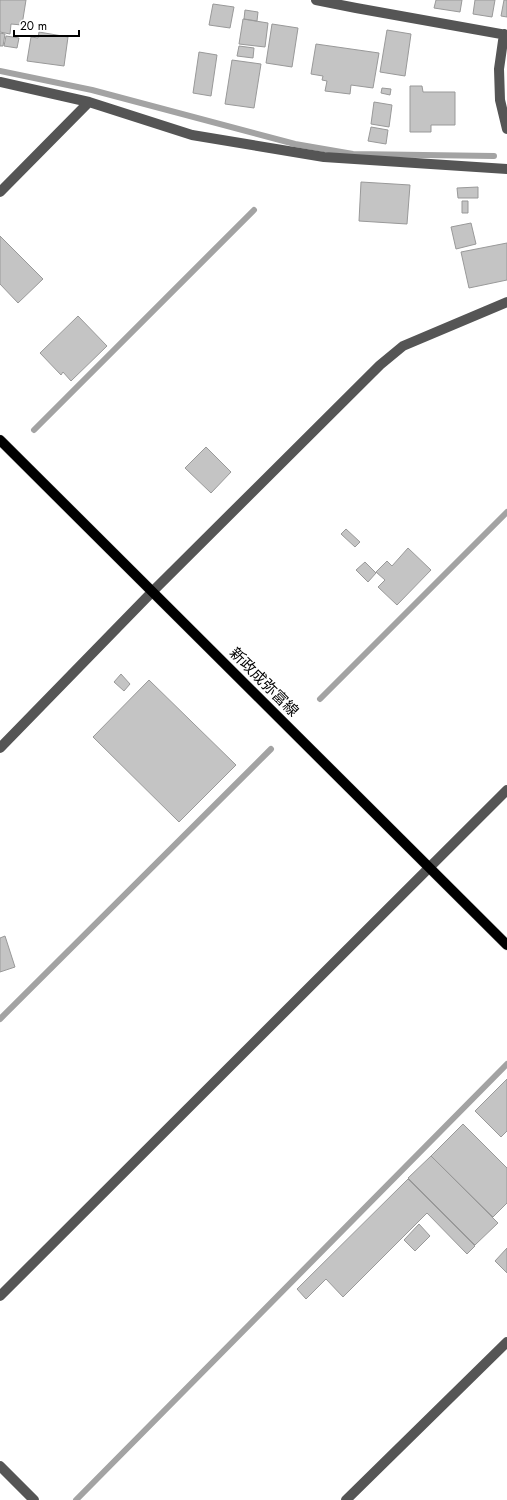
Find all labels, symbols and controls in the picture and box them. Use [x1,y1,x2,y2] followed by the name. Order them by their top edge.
[14,12,79,38] scale bar
[20,17,47,35] text: 20 m
[224,642,304,722] street label: 新政成弥富線

